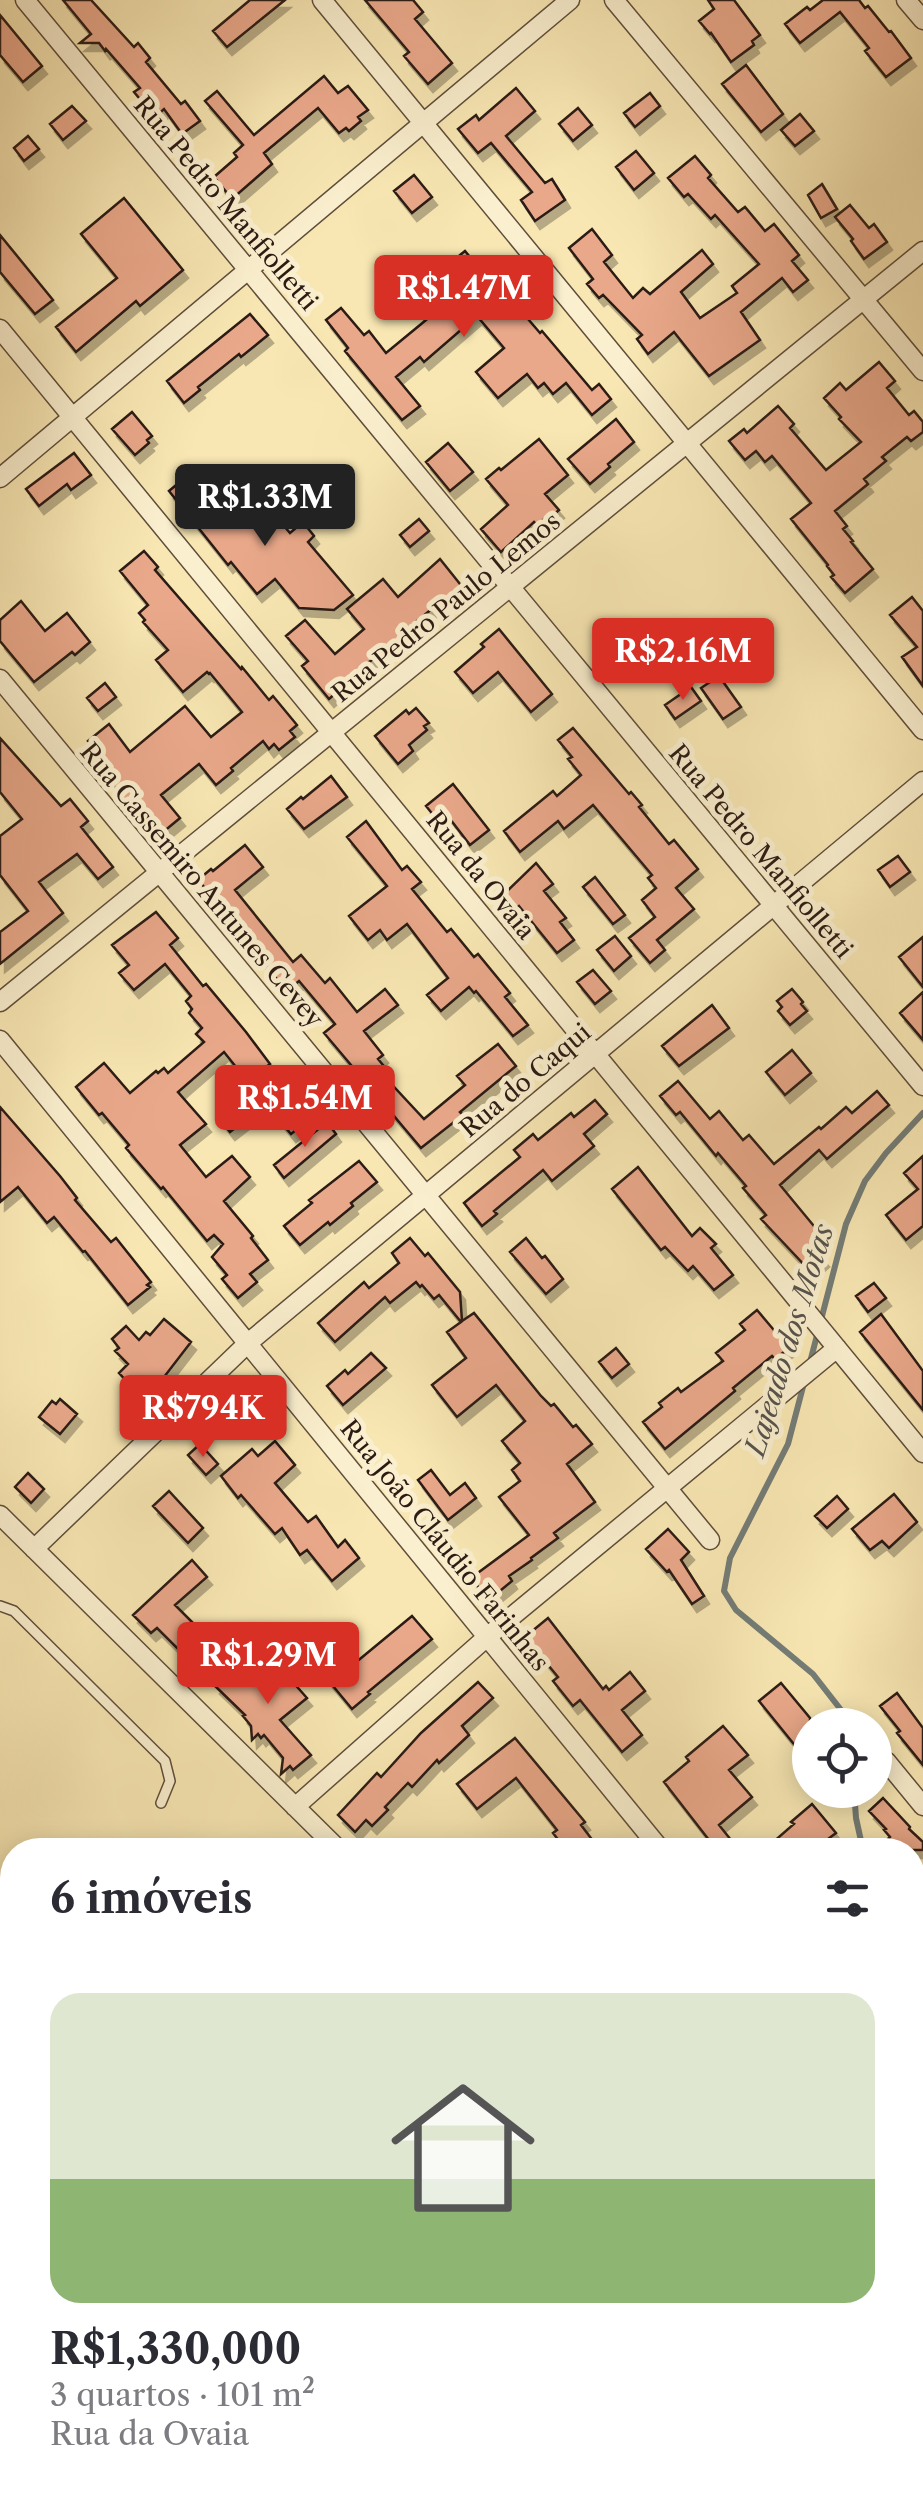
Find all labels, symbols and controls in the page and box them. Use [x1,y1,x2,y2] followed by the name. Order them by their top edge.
[127,90,324,317] street label: Rua Pedro Manfiolletti
[372,255,556,340] pin: R$1.47M
[396,268,532,307] text: R$1.47M
[173,464,357,549] pin: R$1.33M
[197,477,333,516] text: R$1.33M
[326,506,567,709] street label: Rua Pedro Paulo Lemos
[591,618,775,703] pin: R$2.16M
[614,631,752,670] text: R$2.16M
[73,737,331,1035] street label: Rua Cassemiro Antunes Cevey
[662,738,859,965] street label: Rua Pedro Manfiolletti
[420,805,542,946] street label: Rua da Ovaia
[454,1017,597,1144] street label: Rua do Caqui
[213,1065,397,1150] pin: R$1.54M
[237,1078,373,1117] text: R$1.54M
[737,1219,841,1462] water label: Lajeado dos Motas
[122,1375,284,1460] pin: R$794K
[142,1388,264,1427] text: R$794K
[334,1413,556,1677] street label: Rua João Cláudio Farinhas
[176,1622,360,1707] pin: R$1.29M
[199,1635,337,1674] text: R$1.29M
[792,1708,892,1808] map controls
[792,1708,892,1808] button: locate
[820,1871,875,1926] icon: filters
[50,1872,253,1924] text: 6 imóveis
[373,2058,553,2238] icon: home
[50,2323,301,2375] text: R$1,330,000
[50,2375,315,2414] text: 3 quartos · 101 m²
[50,2414,249,2453] text: Rua da Ovaia

